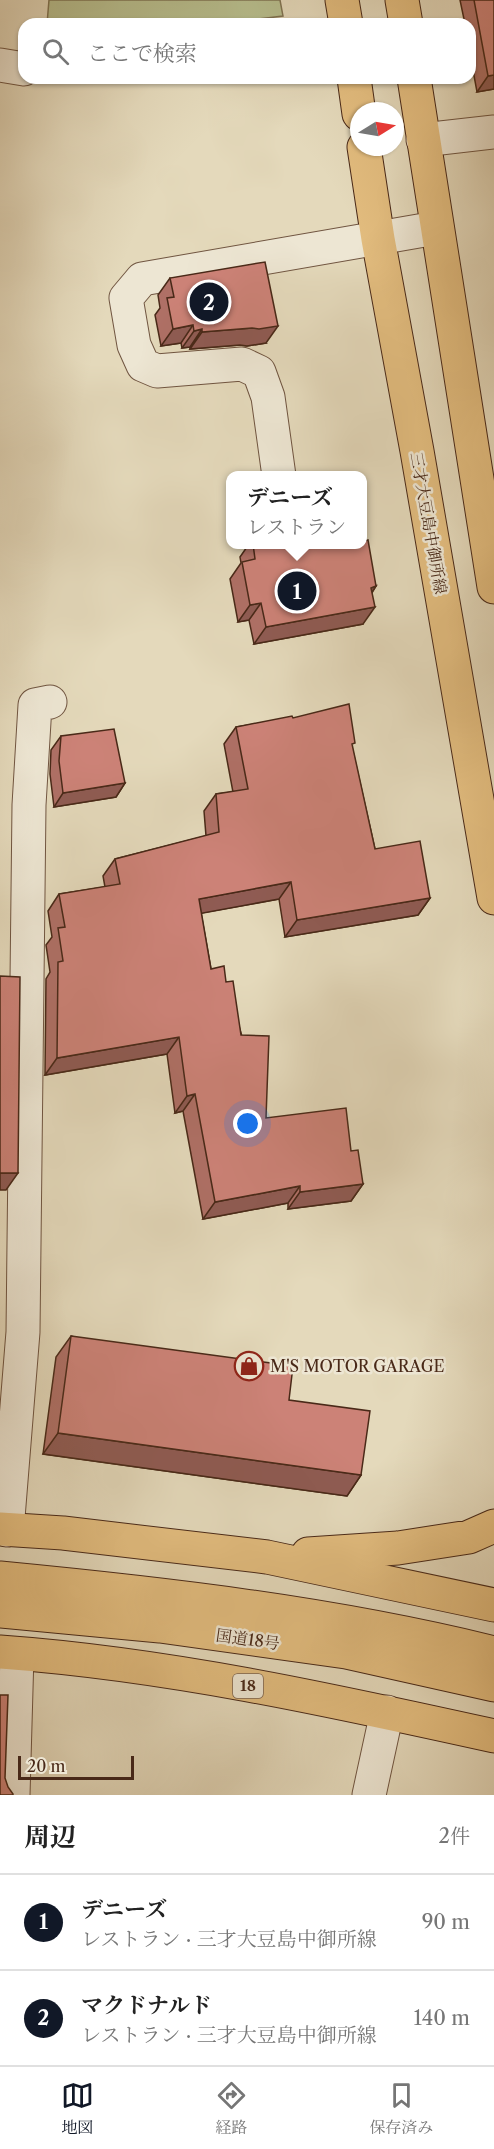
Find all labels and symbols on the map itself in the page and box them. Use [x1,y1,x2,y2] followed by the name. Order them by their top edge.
[350,102,404,156] north arrow
[190,280,228,324] pin: 2
[407,450,451,596] street label: 三才大豆島中御所線
[278,568,316,614] pin: 1
[233,1109,262,1138] your location
[233,1350,265,1382] shop icon: M'S MOTOR GARAGE
[270,1356,445,1376] place label: M'S MOTOR GARAGE
[215,1625,281,1653] street label: 国道18号
[233,1674,263,1698] road number: 18
[18,1753,134,1780] scale bar

